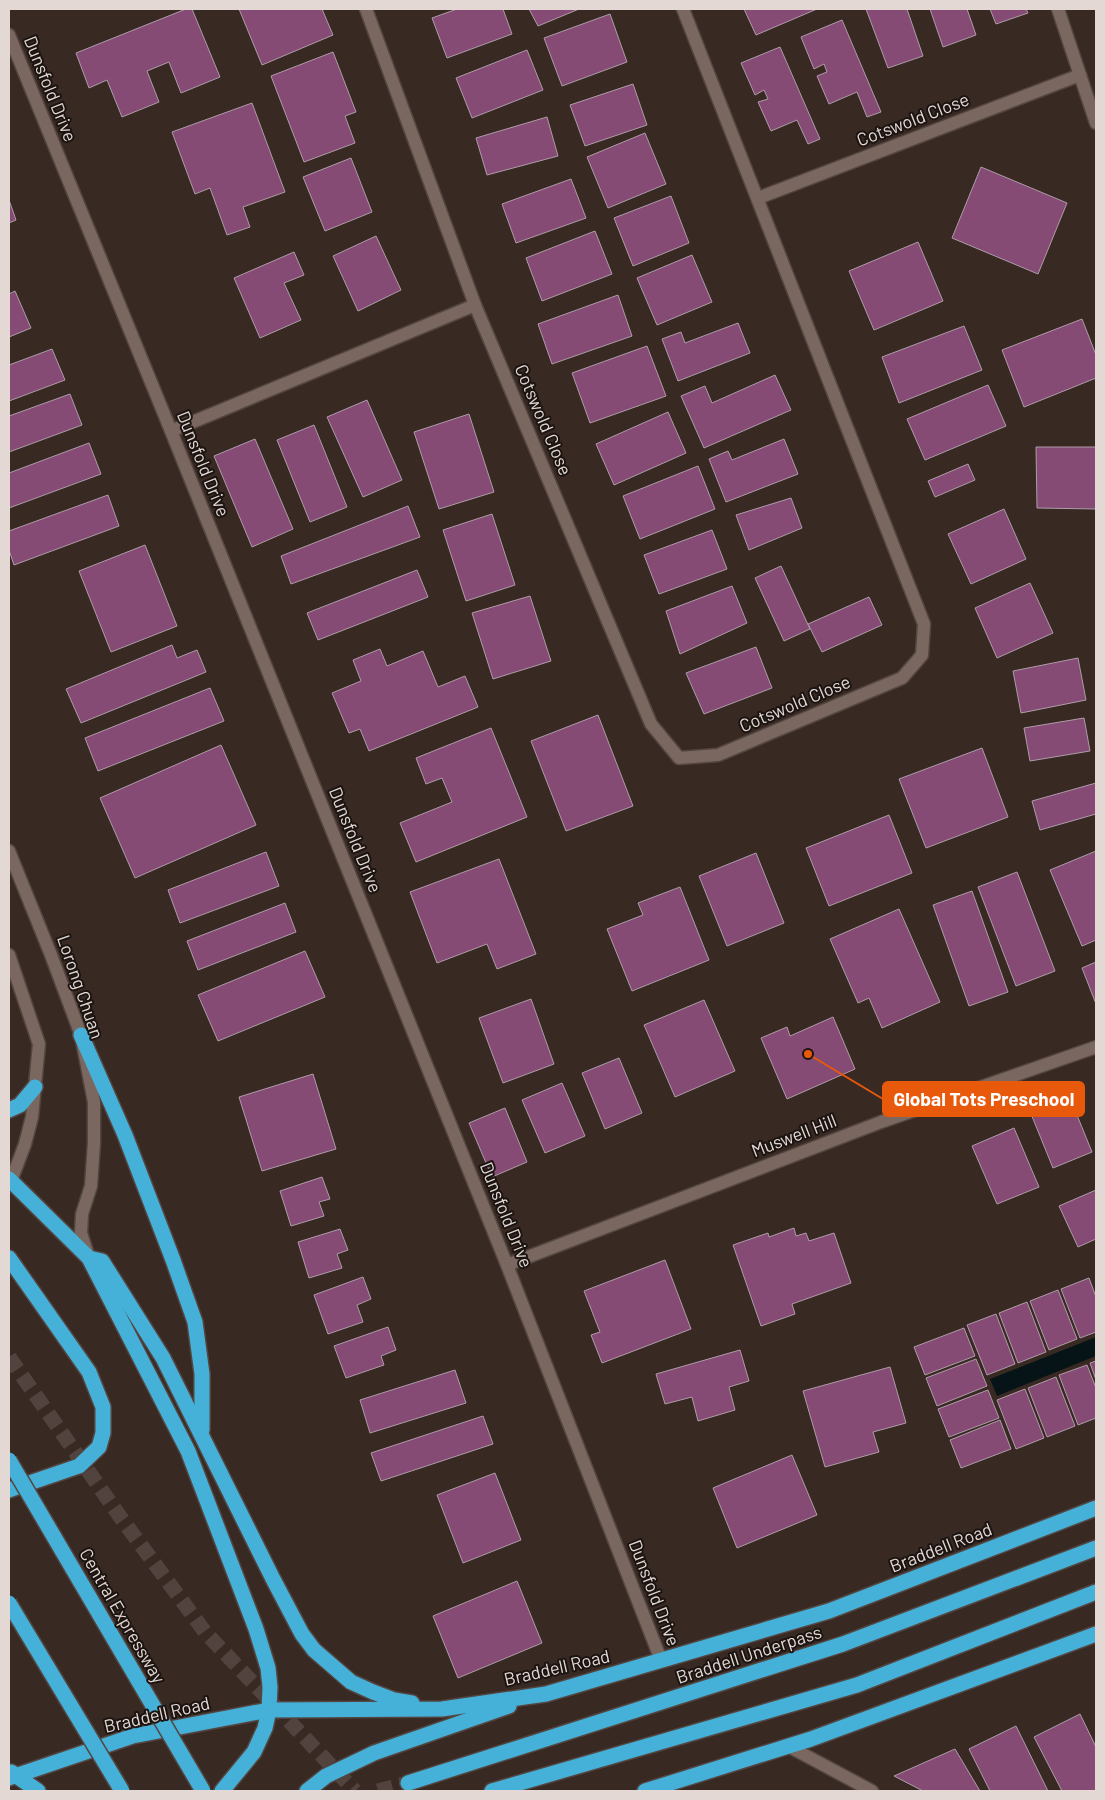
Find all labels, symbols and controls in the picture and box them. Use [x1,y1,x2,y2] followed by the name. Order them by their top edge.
[20,33,82,145] street label: Dunsfold Drive
[853,88,972,151] street label: Cotswold Close
[511,361,577,478] street label: Cotswold Close
[173,408,235,520] street label: Dunsfold Drive
[736,670,853,736] street label: Cotswold Close
[325,784,387,896] street label: Dunsfold Drive
[53,932,109,1042] street label: Lorong Chuan
[883,1082,1084,1116] callout: Global Tots Preschool
[894,1087,1074,1110] text: Global Tots Preschool
[748,1109,839,1161] street label: Muswell Hill
[476,1159,538,1271] street label: Dunsfold Drive
[886,1517,995,1577] street label: Braddell Road
[625,1536,685,1649] street label: Dunsfold Drive
[75,1544,170,1687] street label: Central Expressway
[673,1620,824,1688] street label: Braddell Underpass
[502,1644,612,1690] street label: Braddell Road
[102,1691,212,1737] street label: Braddell Road

